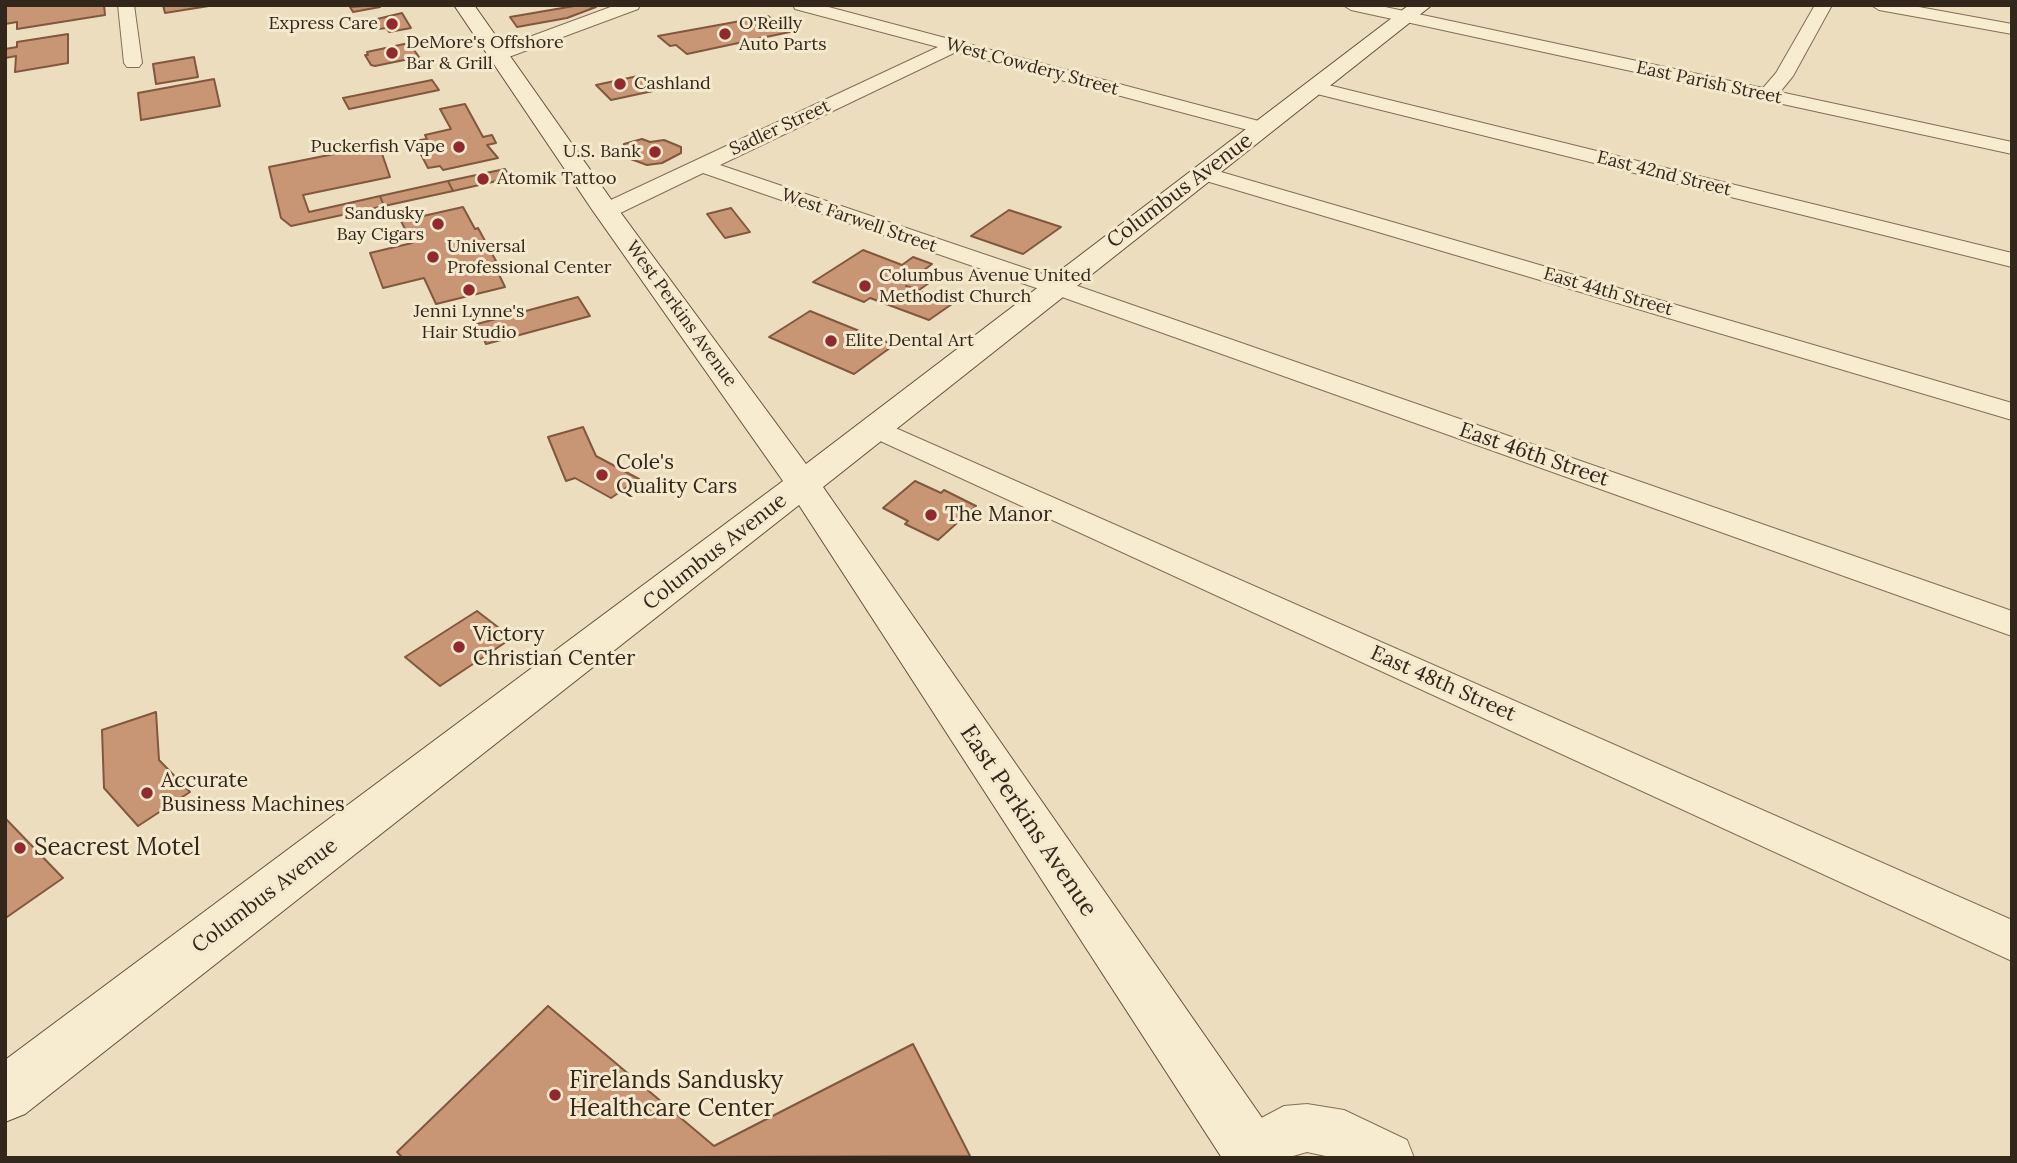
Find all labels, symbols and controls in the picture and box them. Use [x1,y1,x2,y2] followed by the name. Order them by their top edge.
[268,13,378,35] place label: Express Care
[739,13,827,56] place label: O'Reilly Auto Parts
[384,16,400,32] marker: Express Care
[717,26,733,42] marker: O'Reilly Auto Parts
[406,32,564,74] place label: DeMore's Offshore Bar & Grill
[943,34,1121,100] street label: West Cowdery Street
[384,45,400,61] marker: DeMore's Offshore Bar & Grill
[1634,57,1784,109] street label: East Parish Street
[634,73,711,95] place label: Cashland
[612,76,628,92] marker: Cashland
[726,95,834,161] street label: Sadler Street
[1102,128,1258,254] street label: Columbus Avenue
[311,136,445,158] place label: Puckerfish Vape
[451,139,467,155] marker: Puckerfish Vape
[563,141,641,163] place label: U.S. Bank
[647,144,663,160] marker: U.S. Bank
[1595,147,1733,201] street label: East 42nd Street
[497,168,617,190] place label: Atomik Tattoo
[475,171,491,187] marker: Atomik Tattoo
[778,184,940,258] street label: West Farwell Street
[336,203,424,246] place label: Sandusky Bay Cigars
[430,216,446,232] marker: Sandusky Bay Cigars
[447,236,611,278] place label: Universal Professional Center
[621,237,741,391] street label: West Perkins Avenue
[425,249,441,265] marker: Universal Professional Center
[1541,263,1675,321] street label: East 44th Street
[879,265,1091,308] place label: Columbus Avenue United Methodist Church
[857,278,873,294] marker: Columbus Avenue United Methodist Church
[461,282,477,298] marker: Jenni Lynne's Hair Studio
[414,301,524,344] place label: Jenni Lynne's Hair Studio
[845,330,974,352] place label: Elite Dental Art
[823,333,839,349] marker: Elite Dental Art
[1456,418,1612,492] street label: East 46th Street
[616,450,737,500] place label: Cole's Quality Cars
[594,467,610,483] marker: Cole's Quality Cars
[638,488,792,616] street label: Columbus Avenue
[945,502,1052,528] place label: The Manor
[923,507,939,523] marker: The Manor
[473,622,635,672] place label: Victory Christian Center
[451,639,467,655] marker: Victory Christian Center
[1367,641,1519,727] street label: East 48th Street
[953,720,1103,922] street label: East Perkins Avenue
[161,768,345,818] place label: Accurate Business Machines
[139,785,155,801] marker: Accurate Business Machines
[187,833,343,959] street label: Columbus Avenue
[34,834,200,862] place label: Seacrest Motel
[12,840,28,856] marker: Seacrest Motel
[569,1067,783,1123] place label: Firelands Sandusky Healthcare Center
[547,1087,563,1103] marker: Firelands Sandusky Healthcare Center

